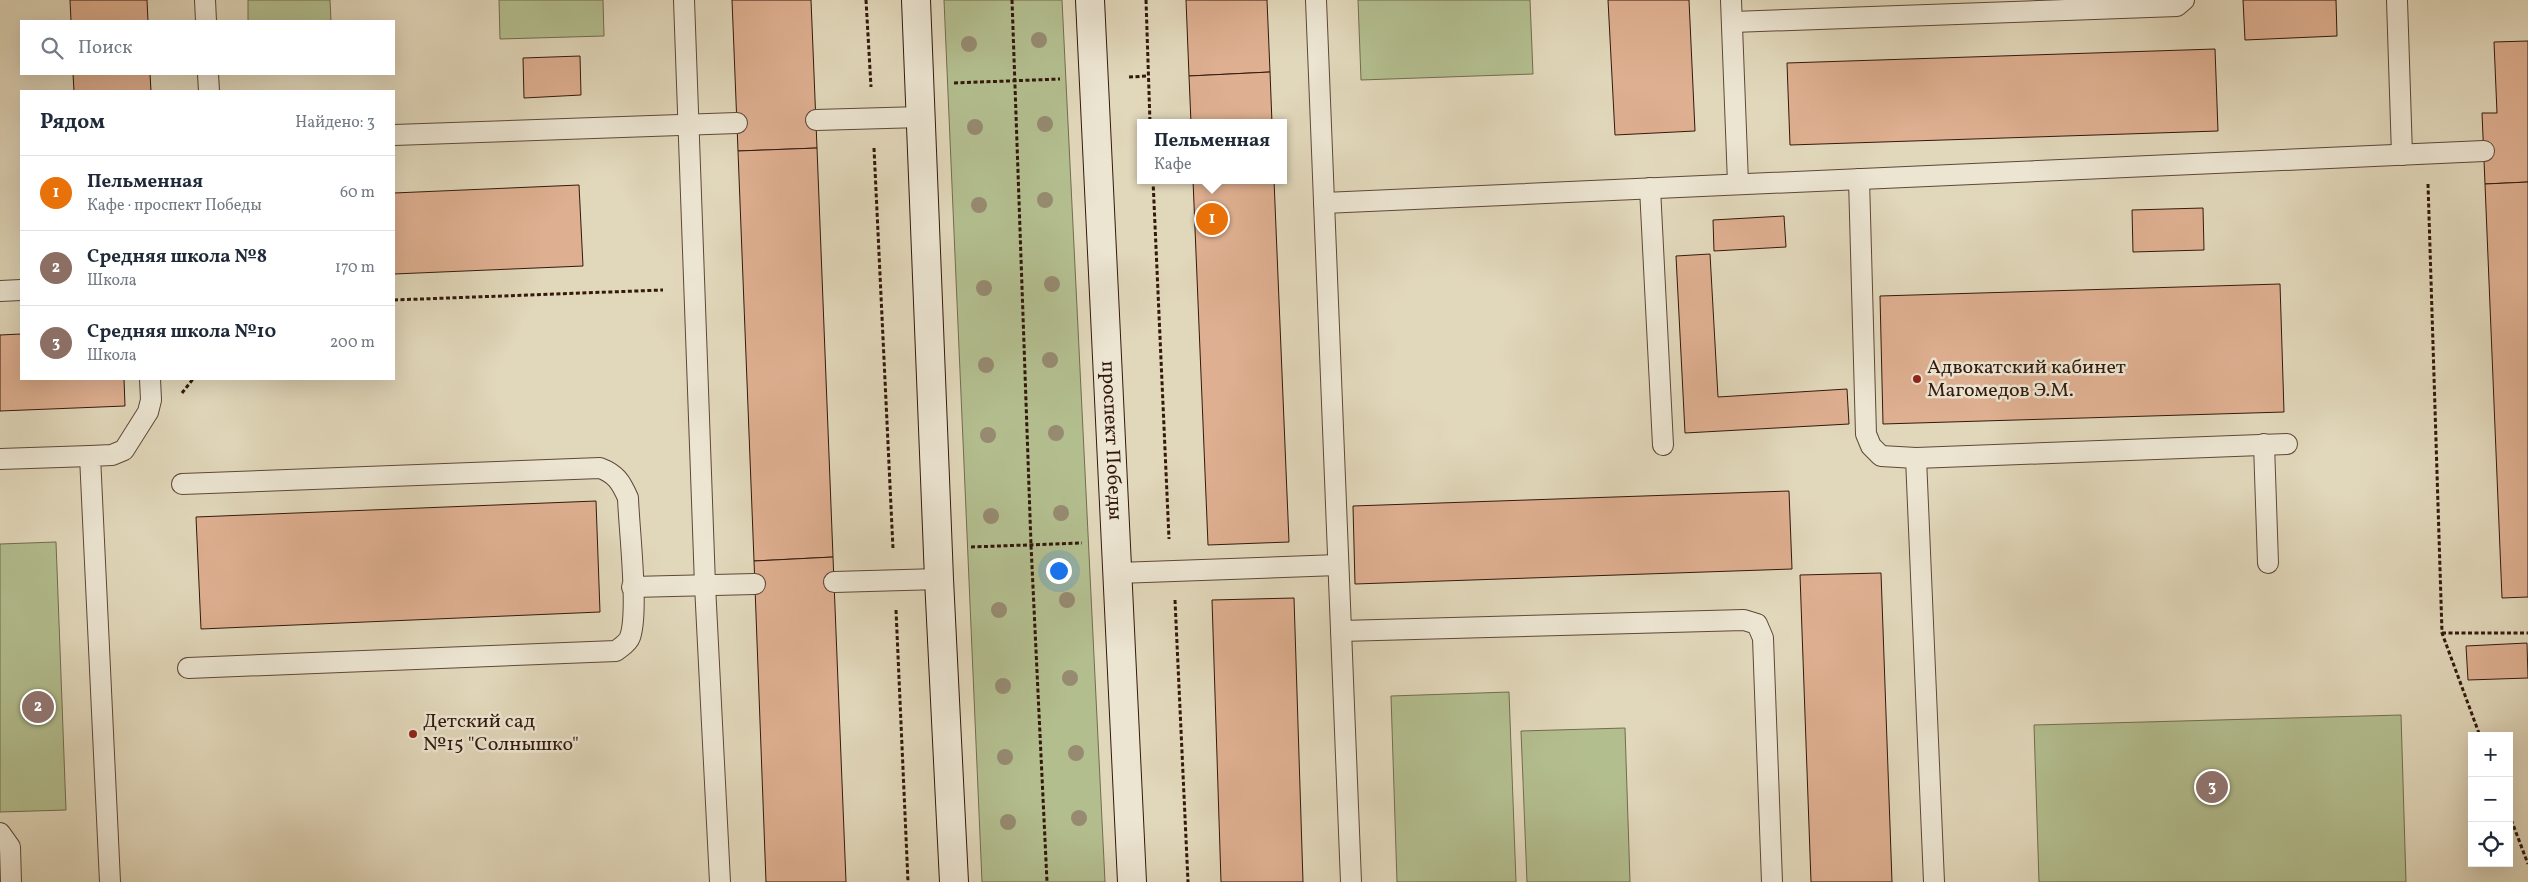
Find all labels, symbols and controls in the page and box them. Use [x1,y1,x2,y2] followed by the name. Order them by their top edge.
[20,20,395,75] search box
[38,34,66,62] icon: search
[78,35,132,61] text: Поиск
[40,108,105,137] text: Рядом
[295,112,375,134] text: Найдено: 3
[1137,119,1287,184] popup
[1154,128,1270,154] text: Пельменная
[1154,154,1192,176] text: Кафе
[87,169,203,195] text: Пельменная
[53,182,59,204] text: 1
[340,182,375,204] text: 60 m
[87,195,262,217] text: Кафе · проспект Победы
[1196,200,1228,238] pin: 1
[87,244,267,270] text: Средняя школа №8
[52,257,60,279] text: 2
[335,257,375,279] text: 170 m
[87,270,137,292] text: Школа
[87,319,276,345] text: Средняя школа №10
[52,332,60,354] text: 3
[330,332,375,354] text: 200 m
[87,345,137,367] text: Школа
[1927,354,2126,405] place label: Адвокатский кабинет Магомедов Э.М.
[1093,360,1129,521] street label: проспект Победы
[1911,373,1923,385] marker: Адвокатский кабинет Магомедов Э.М.
[1046,558,1072,584] your location
[22,688,54,726] pin: 2
[423,708,579,759] place label: Детский сад №15 "Солнышко"
[407,728,419,740] marker: Детский сад №15 "Солнышко"
[2468,732,2513,867] map controls
[2468,732,2513,777] button: +
[2196,768,2228,806] pin: 3
[2468,777,2513,822] button: −
[2468,822,2513,867] button: locate

